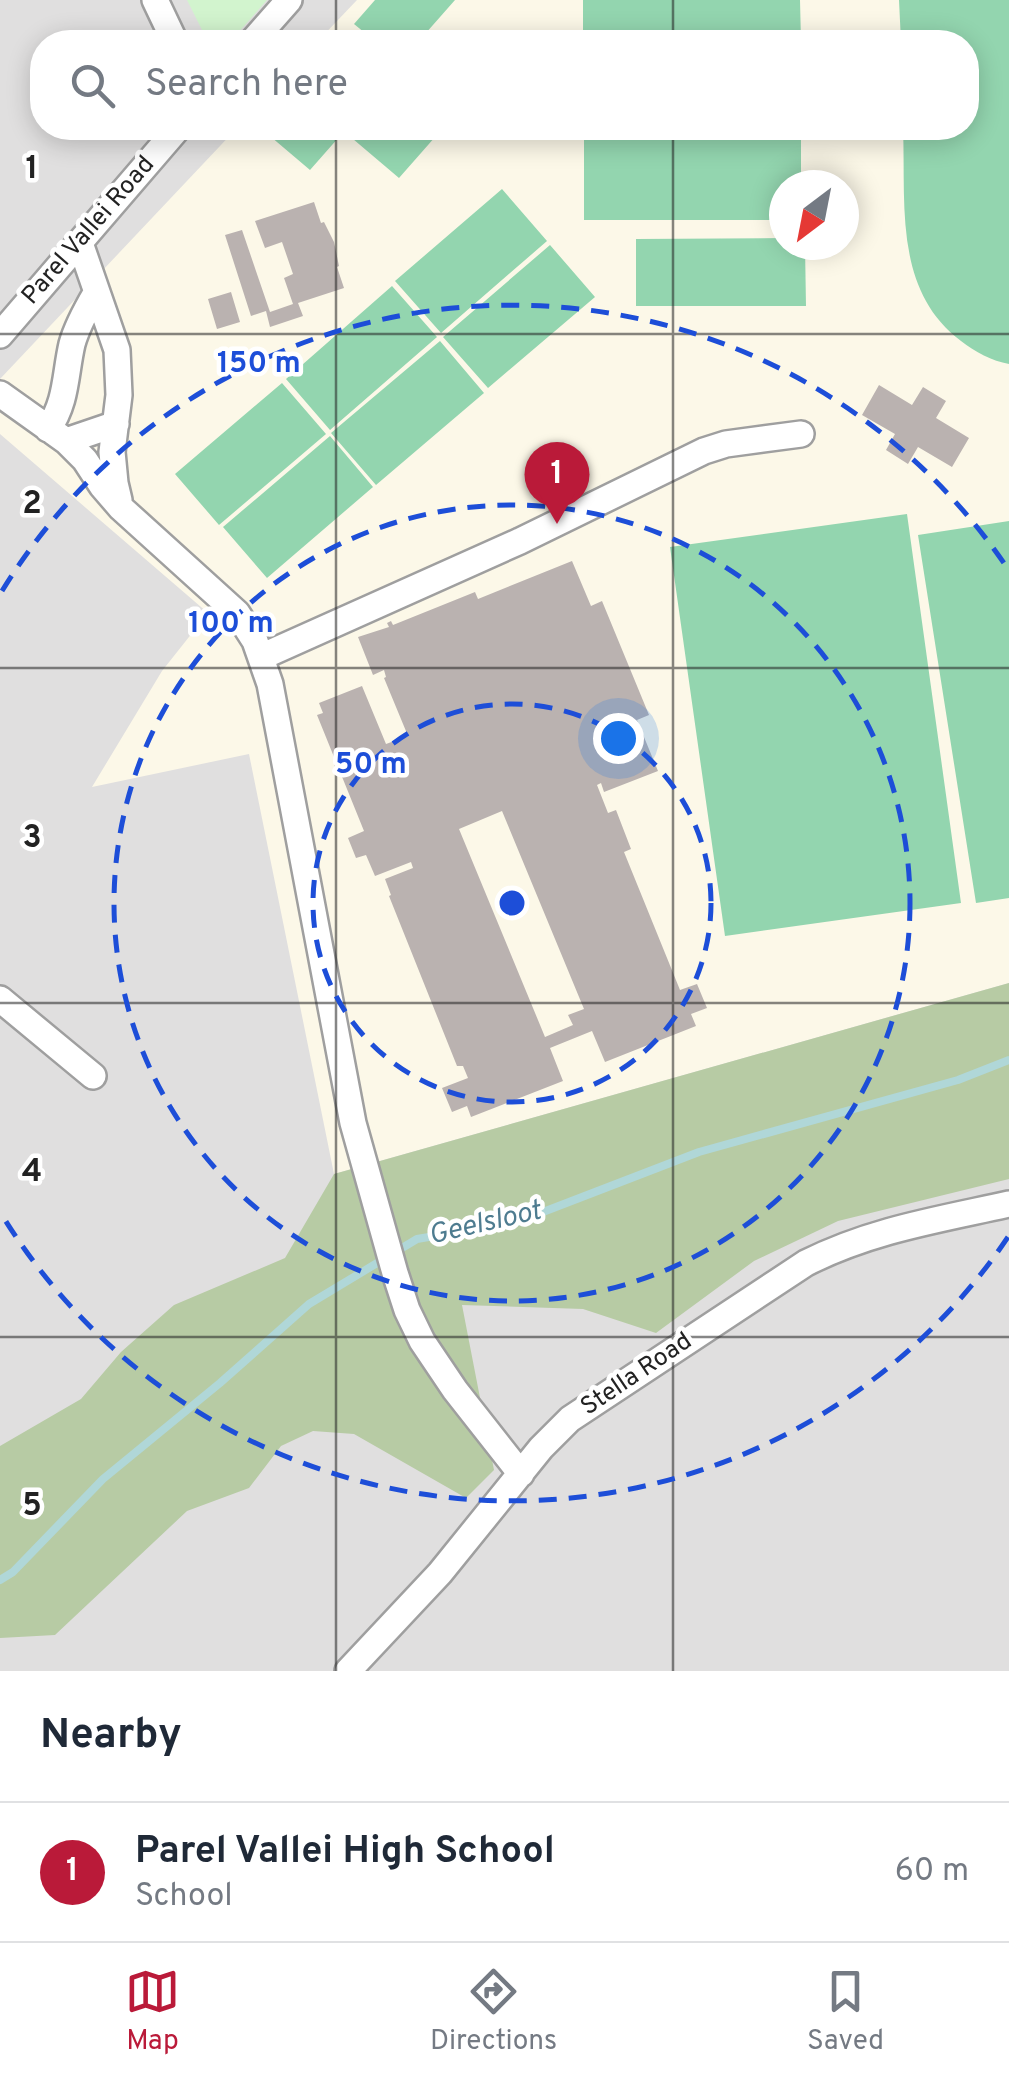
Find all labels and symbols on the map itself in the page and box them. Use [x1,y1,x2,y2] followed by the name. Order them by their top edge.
[16,150,162,312] street label: Parel Vallei Road
[26,150,38,190] text: 1
[769,170,859,260] north arrow
[217,346,301,383] text: 150 m
[524,442,590,524] pin: 1
[22,485,42,525] text: 2
[188,606,274,643] text: 100 m
[593,713,644,764] your location
[335,747,407,784] text: 50 m
[22,819,42,859] text: 3
[494,885,530,921] centre of rings
[22,1153,42,1193] text: 4
[425,1193,547,1254] water label: Geelsloot
[575,1326,699,1424] street label: Stella Road
[22,1487,42,1527] text: 5

